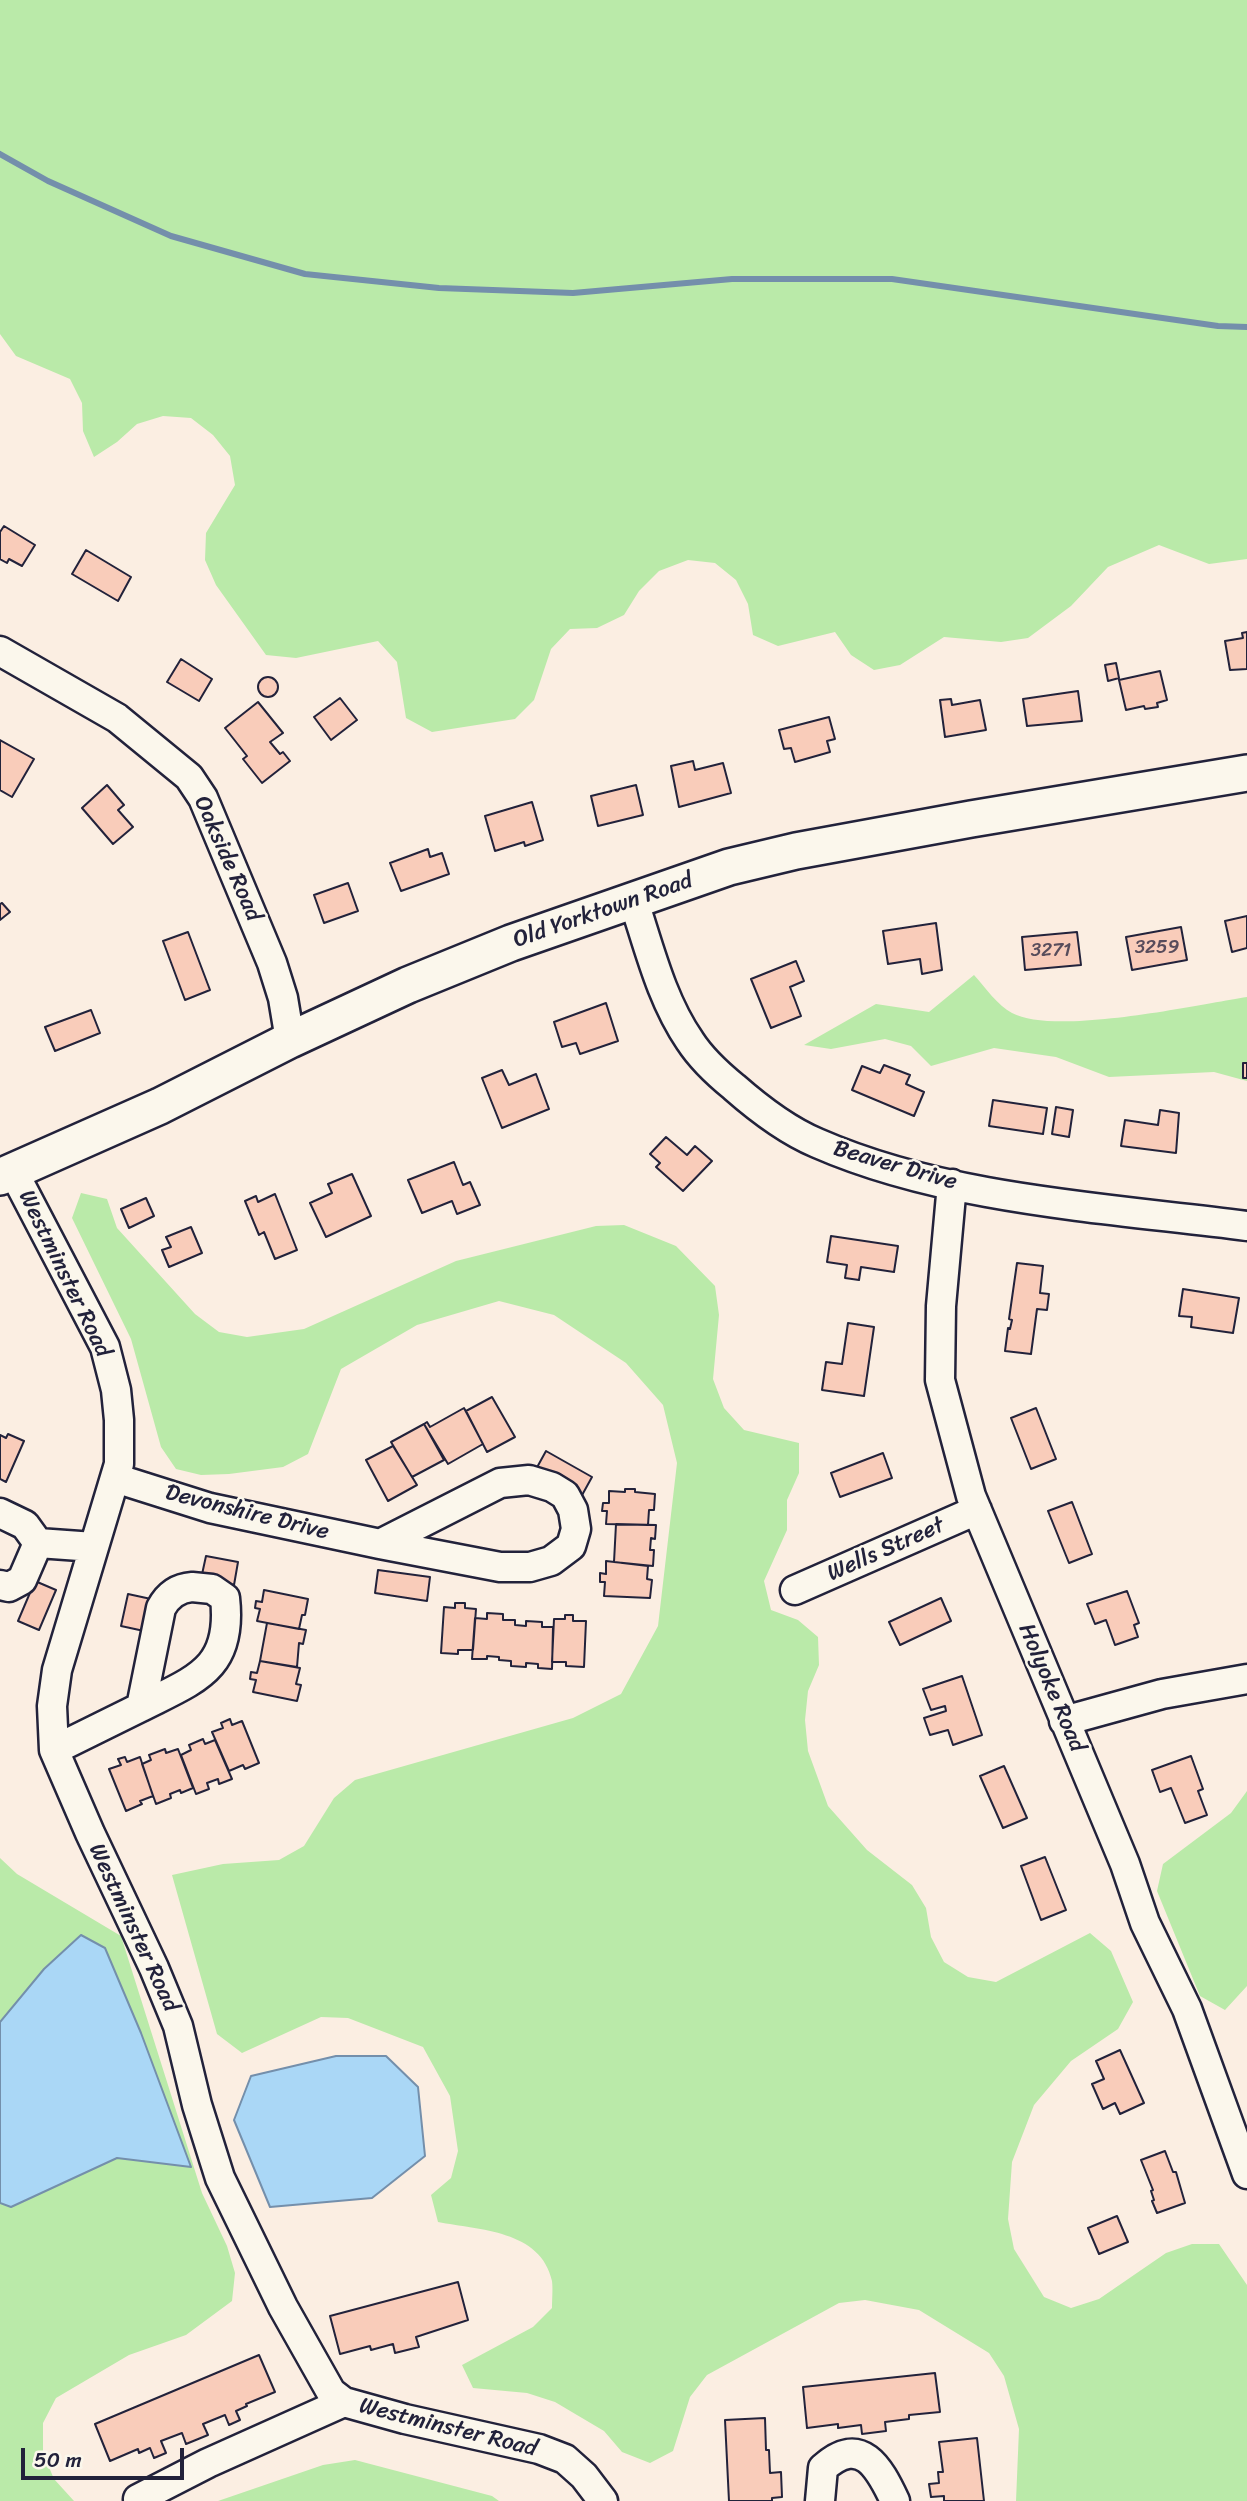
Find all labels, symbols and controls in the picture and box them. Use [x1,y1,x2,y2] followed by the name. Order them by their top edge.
[187,792,267,926] street label: Oakside Road
[510,867,696,955] street label: Old Yorktown Road
[1135,937,1179,959] house number: 3259
[1031,940,1071,962] house number: 3271
[830,1135,960,1197] street label: Beaver Drive
[12,1186,116,1362] street label: Westminster Road
[162,1479,332,1547] street label: Devonshire Drive
[823,1512,949,1588] street label: Wells Street
[1012,1620,1090,1756] street label: Holyoke Road
[82,1840,184,2016] street label: Westminster Road
[356,2393,540,2463] street label: Westminster Road
[24,2434,187,2478] scale bar
[34,2441,82,2479] text: 50 m

